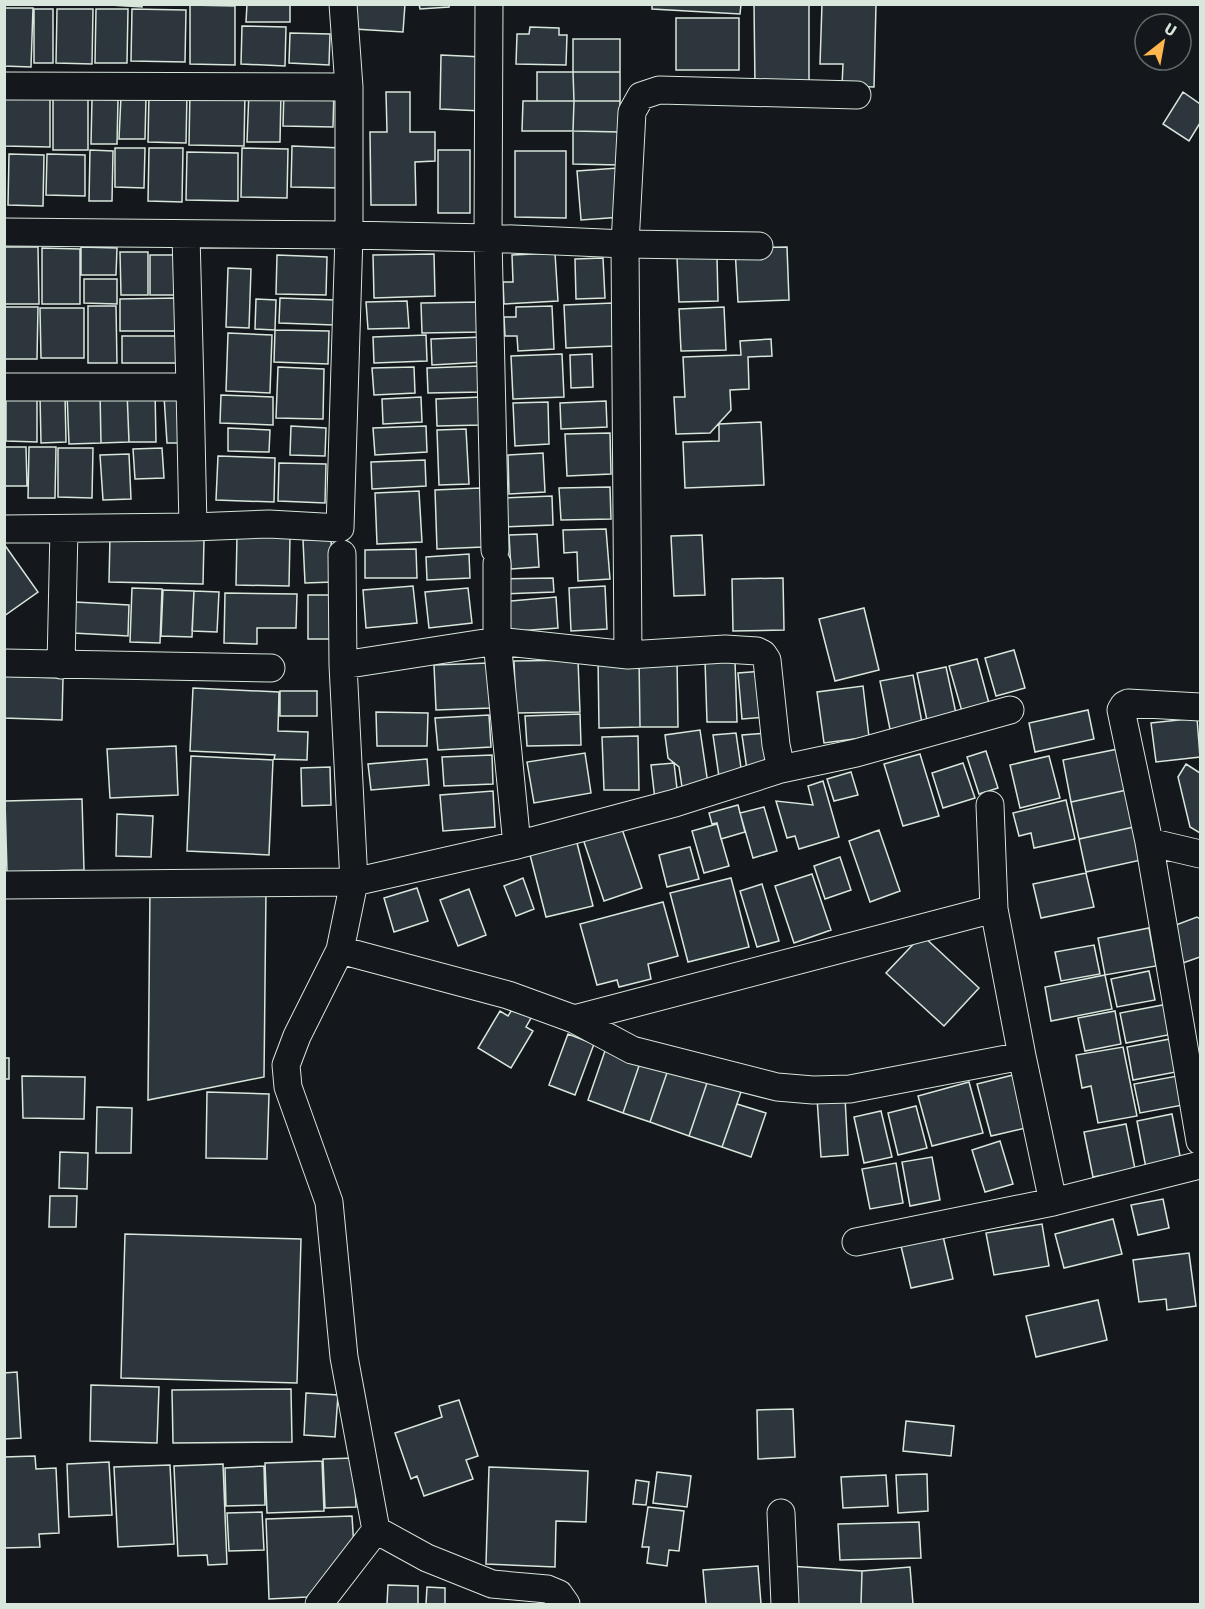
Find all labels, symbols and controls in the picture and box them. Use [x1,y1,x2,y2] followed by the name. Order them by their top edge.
[1133,12,1193,72] north arrow
[1160,19,1180,41] text: U

